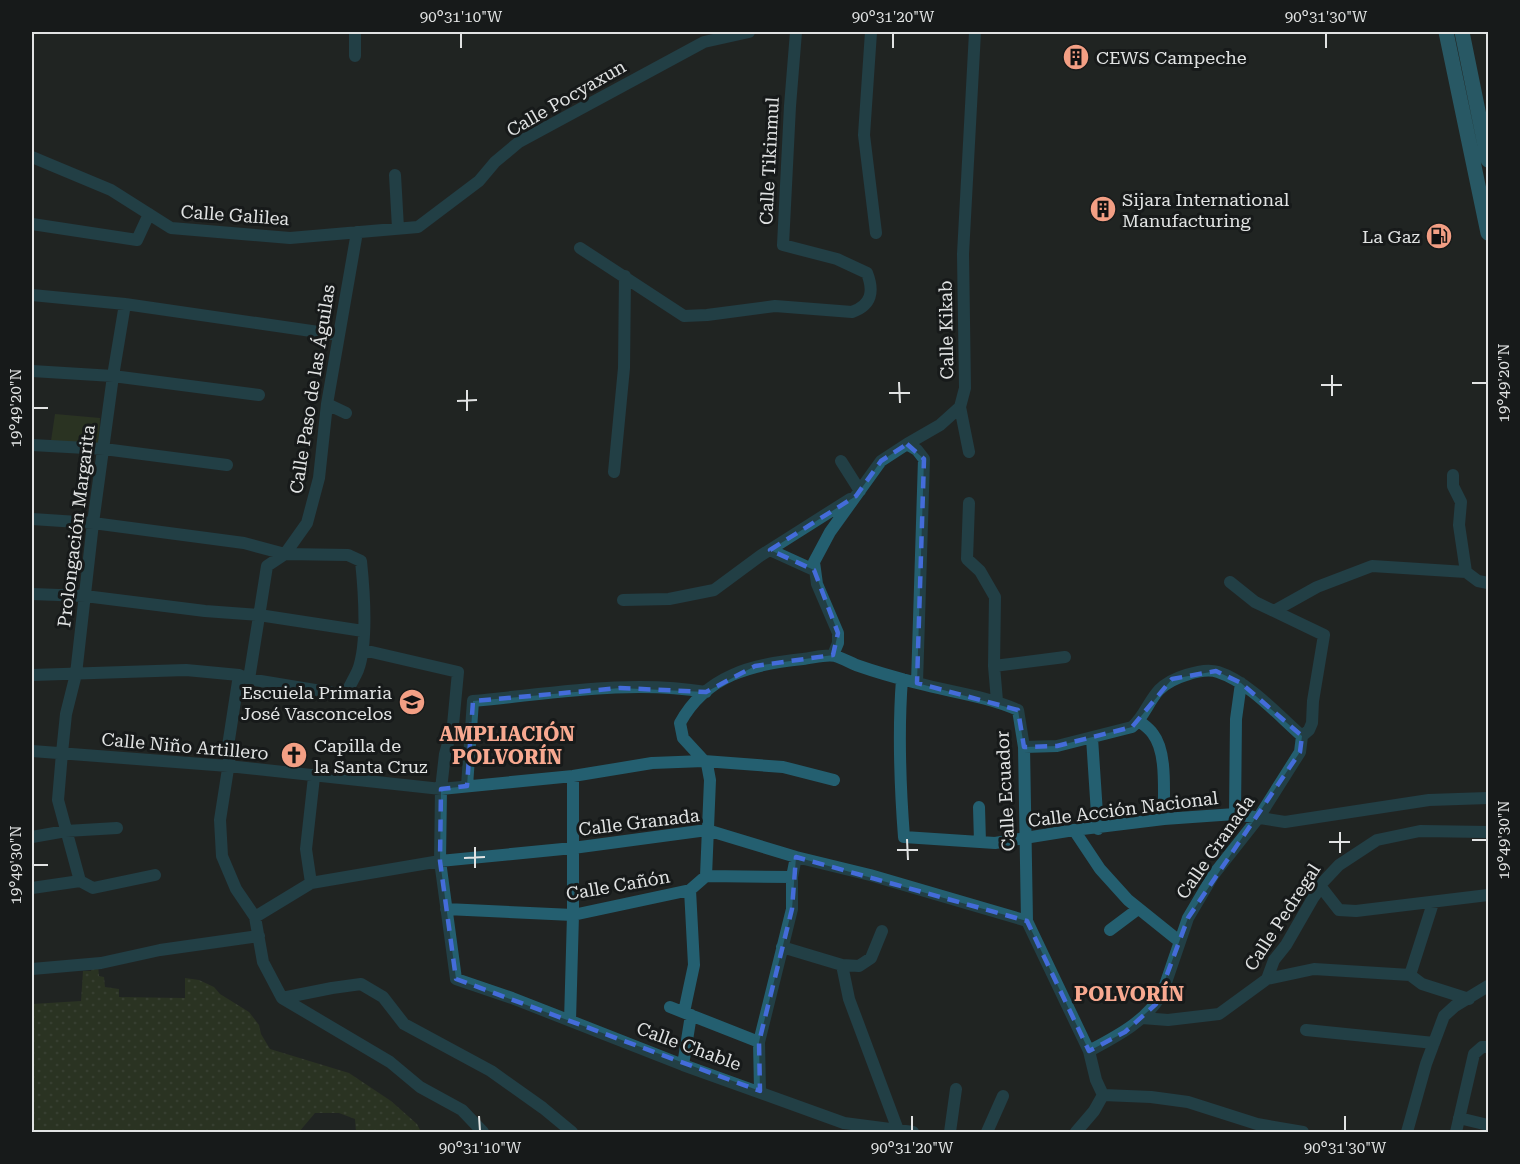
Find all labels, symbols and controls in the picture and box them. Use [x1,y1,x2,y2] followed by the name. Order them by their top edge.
[420,8,503,26] text: 90°31'10"W
[852,8,935,26] text: 90°31'20"W
[1285,8,1368,26] text: 90°31'30"W
[1061,42,1091,72] building icon: CEWS Campeche
[1096,47,1247,68] place label: CEWS Campeche
[503,55,630,141] street label: Calle Pocyaxun
[755,96,783,225] street label: Calle Tikinmul
[1122,189,1290,231] place label: Sijara International Manufacturing
[1088,194,1118,224] building icon: Sijara International Manufacturing
[180,201,290,229] street label: Calle Galilea
[1424,221,1454,251] fuel station icon: La Gaz
[1362,226,1421,247] place label: La Gaz
[935,280,957,380] street label: Calle Kikab
[285,283,339,495] street label: Calle Paso de las Águilas
[1495,343,1513,423] text: 19°49'20"N
[7,368,25,448] text: 19°49'20"N
[53,423,99,628] street label: Prolongación Margarita
[241,682,392,724] place label: Escuiela Primaria José Vasconcelos
[397,687,427,717] school or university icon: Escuiela Primaria José Vasconcelos
[439,721,575,769] district label: AMPLIACIÓN POLVORÍN
[101,728,269,764] street label: Calle Niño Artillero
[991,730,1019,852] street label: Calle Ecuador
[314,735,428,777] place label: Capilla de la Santa Cruz
[279,740,309,770] church icon: Capilla de la Santa Cruz
[1027,787,1220,831] street label: Calle Acción Nacional
[1171,791,1259,903] street label: Calle Granada
[1495,800,1513,880] text: 19°49'30"N
[577,804,701,840] street label: Calle Granada
[7,825,25,905] text: 19°49'30"N
[1240,859,1325,974] street label: Calle Pedregal
[564,865,672,904] street label: Calle Cañón
[1074,981,1184,1006] district label: POLVORÍN
[634,1017,744,1075] street label: Calle Chable
[439,1139,522,1157] text: 90°31'10"W
[871,1139,954,1157] text: 90°31'20"W
[1304,1139,1387,1157] text: 90°31'30"W

